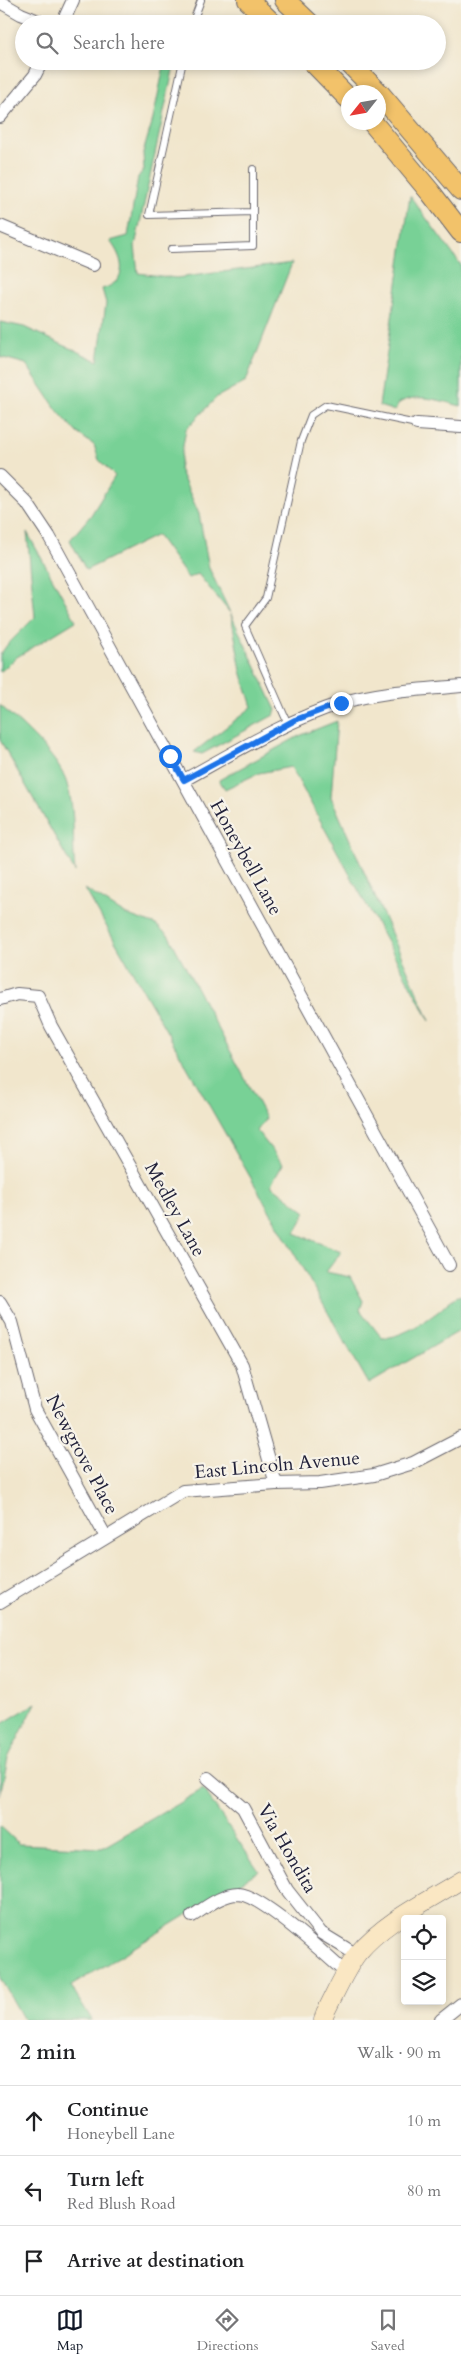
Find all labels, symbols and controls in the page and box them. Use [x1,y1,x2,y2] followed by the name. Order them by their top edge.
[15,15,446,70] search box
[33,29,61,57] icon: search
[73,30,165,56] text: Search here
[341,85,386,130] north arrow
[330,692,353,715] route end
[159,745,182,768] route start
[204,795,289,920] street label: Honeybell Lane
[138,1158,212,1261] street label: Medley Lane
[39,1390,125,1519] street label: Newgrove Place
[193,1445,361,1485] street label: East Lincoln Avenue
[251,1799,323,1898] street label: Via Hondita
[401,1915,446,2005] map controls
[401,1915,446,1960] button: locate
[401,1960,446,2005] button: layers
[20,2038,76,2067] text: 2 min
[357,2042,441,2064] text: Walk · 90 m
[67,2097,149,2123] text: Continue
[20,2107,48,2135] icon: ahead
[407,2110,441,2132] text: 10 m
[67,2123,175,2145] text: Honeybell Lane
[67,2167,144,2193] text: Turn left
[20,2177,48,2205] icon: left
[407,2180,441,2202] text: 80 m
[67,2193,175,2215] text: Red Blush Road
[20,2247,48,2275] icon: arrive
[67,2248,244,2274] text: Arrive at destination
[56,2306,84,2355] tab: Map
[197,2306,258,2355] tab: Directions
[371,2306,405,2355] tab: Saved

